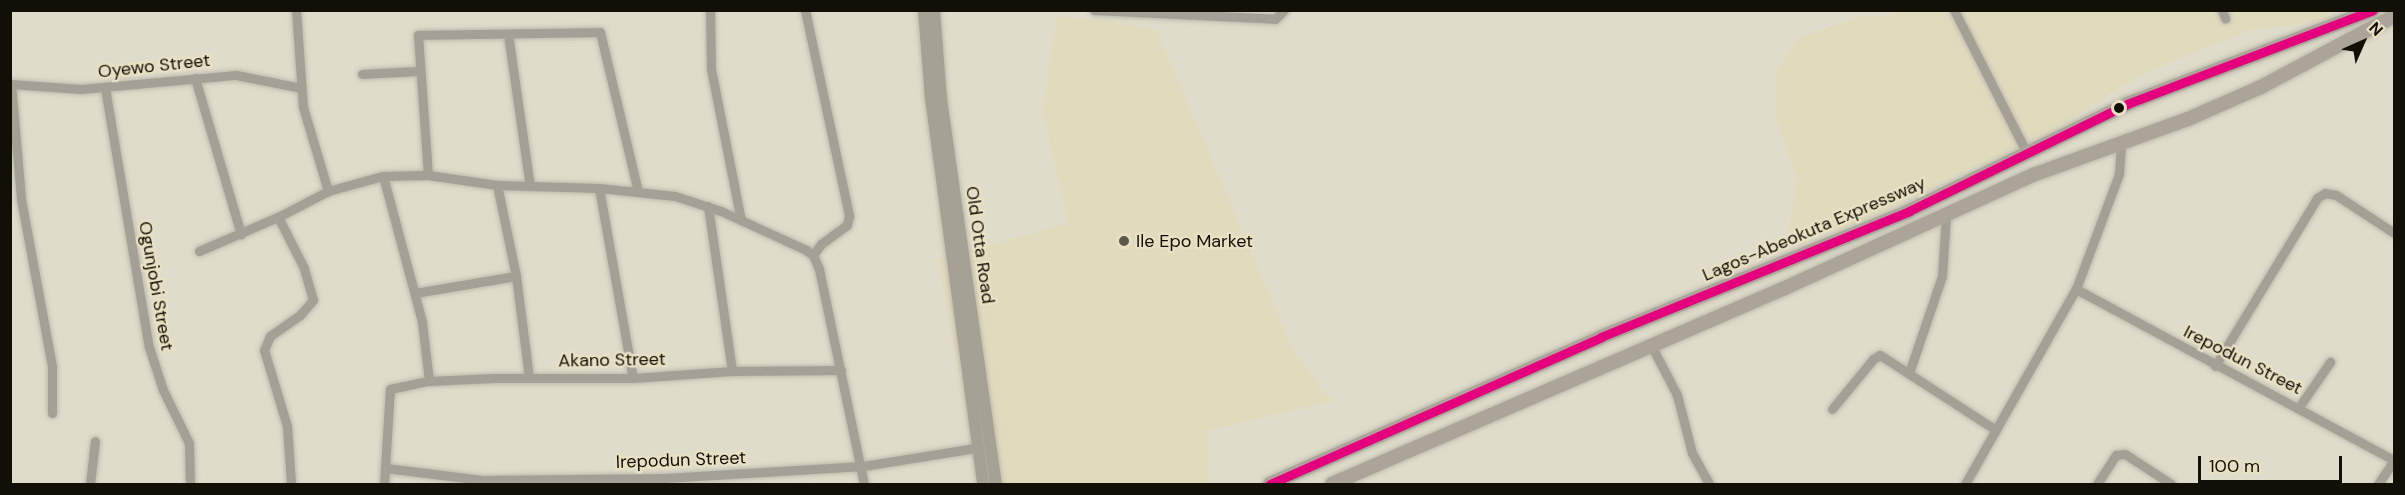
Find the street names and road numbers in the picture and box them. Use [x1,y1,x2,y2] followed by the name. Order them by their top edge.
[97,49,211,83] street label: Oyewo Street
[1699,172,1929,286] street label: Lagos-Abeokuta Expressway
[961,185,999,305] street label: Old Otta Road
[134,220,178,352] street label: Ogunjobi Street
[2180,321,2306,399] street label: Irepodun Street
[558,348,666,372] street label: Akano Street
[615,447,747,473] street label: Irepodun Street

